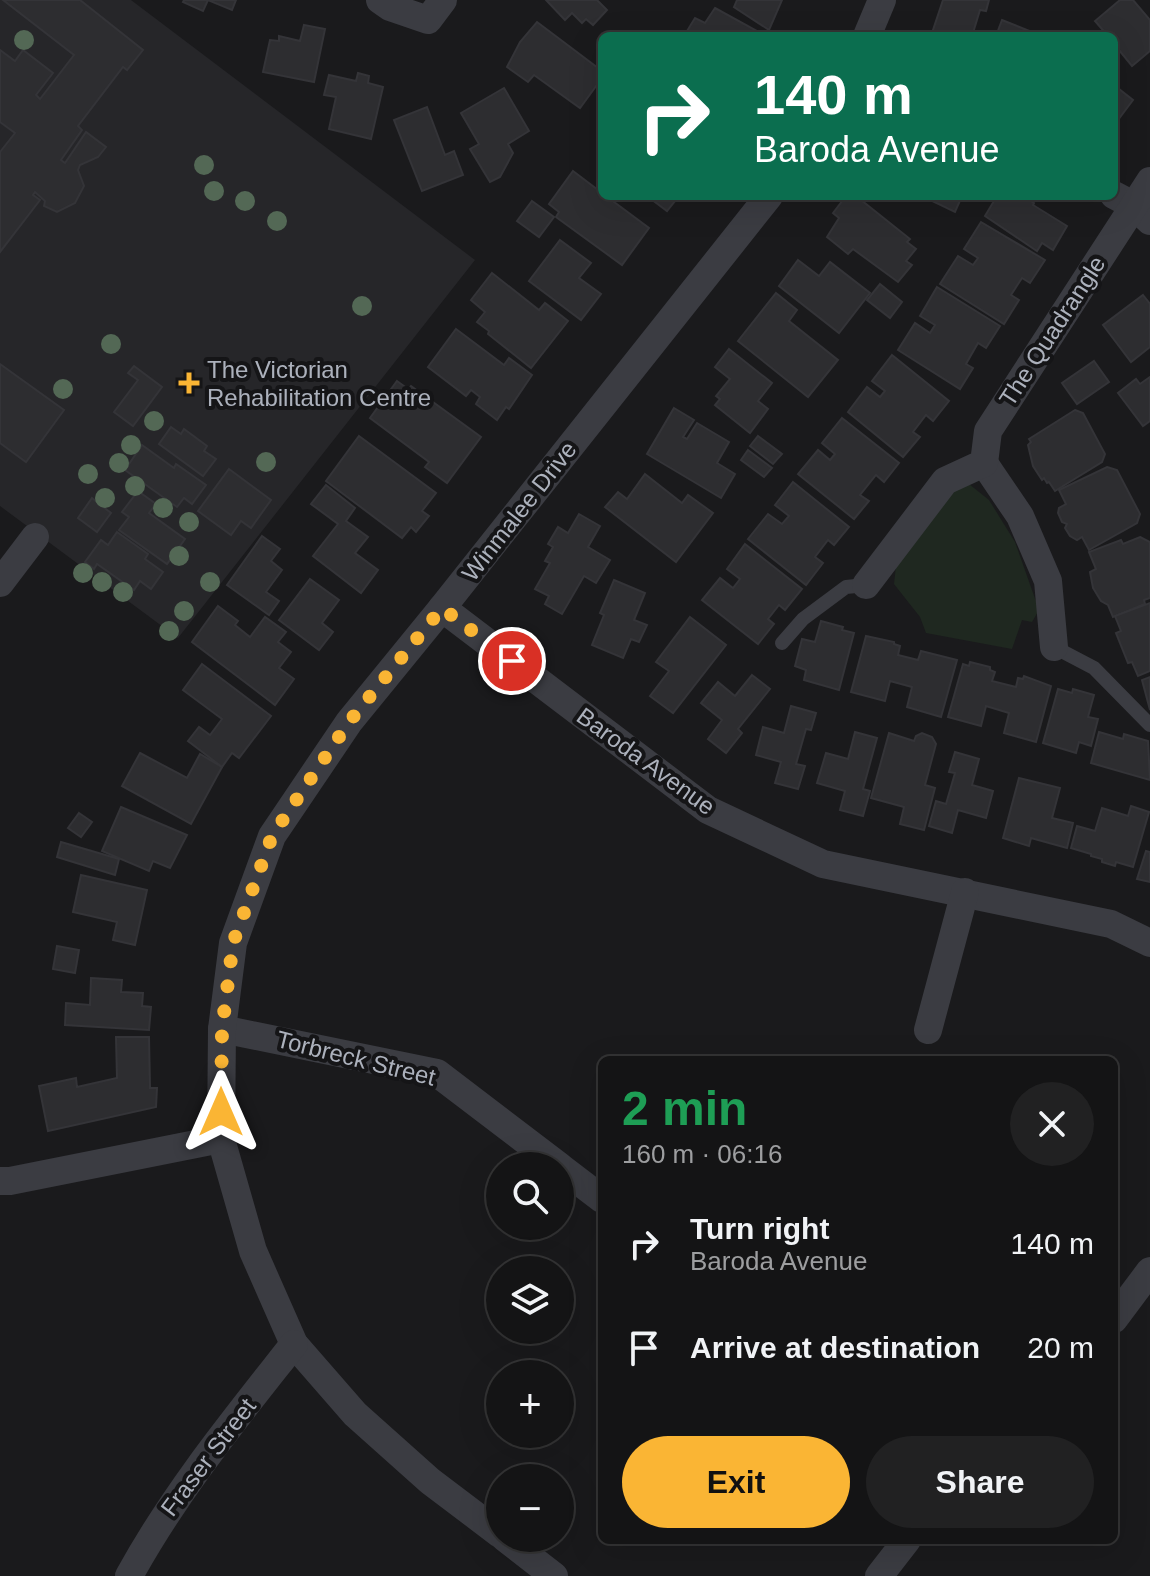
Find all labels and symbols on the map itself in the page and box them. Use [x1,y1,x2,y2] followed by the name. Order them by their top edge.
[993,251,1111,411] street label: The Quadrangle
[207,356,431,411] place label: The Victorian Rehabilitation Centre
[178,372,200,394] marker: The Victorian Rehabilitation Centre
[456,436,582,586] street label: Winmalee Drive
[478,627,546,695] pin
[572,702,720,820] street label: Baroda Avenue
[274,1025,439,1091] street label: Torbreck Street
[179,1070,263,1154] position arrow
[155,1393,261,1521] street label: Fraser Street

